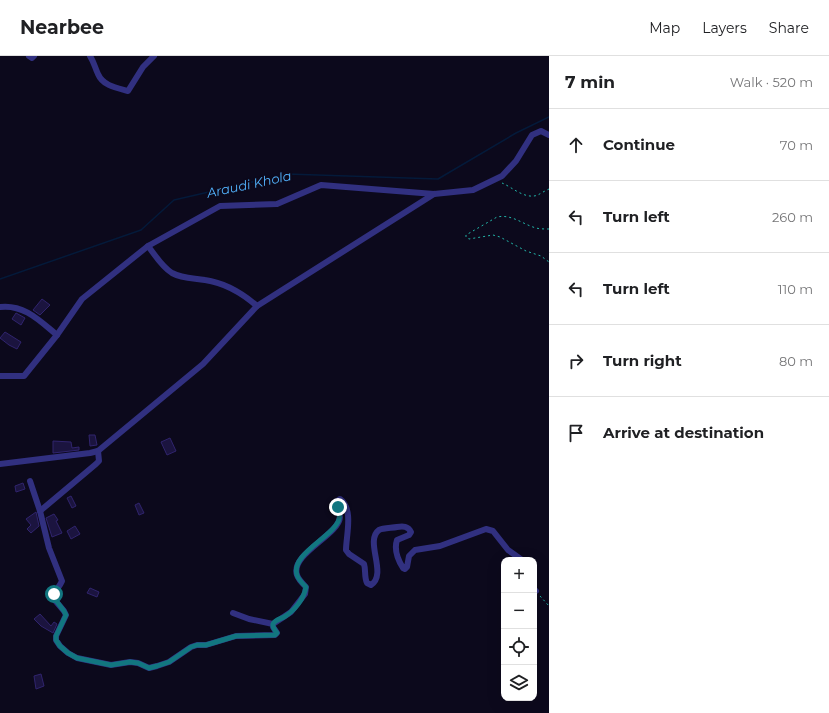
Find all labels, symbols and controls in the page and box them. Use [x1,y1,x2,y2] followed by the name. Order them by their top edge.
[20,16,104,39] text: Nearbee
[649,19,680,37] text: Map
[702,19,747,37] text: Layers
[769,19,809,37] text: Share
[565,72,615,92] text: 7 min
[730,74,813,90] text: Walk · 520 m
[565,134,587,156] icon: ahead
[603,135,675,154] text: Continue
[780,137,813,153] text: 70 m
[204,167,293,201] water label: Araudi Khola
[565,206,587,228] icon: left
[603,207,670,226] text: Turn left
[772,209,813,225] text: 260 m
[565,278,587,300] icon: left
[603,279,670,298] text: Turn left
[778,281,813,297] text: 110 m
[565,350,587,372] icon: right
[603,351,682,370] text: Turn right
[779,353,813,369] text: 80 m
[565,422,587,444] icon: arrive
[603,423,764,442] text: Arrive at destination
[329,498,347,516] route end
[501,557,537,701] map controls
[501,557,537,593] button: +
[45,585,63,603] route start
[501,593,537,629] button: −
[501,629,537,665] button: locate
[501,665,537,701] button: layers

